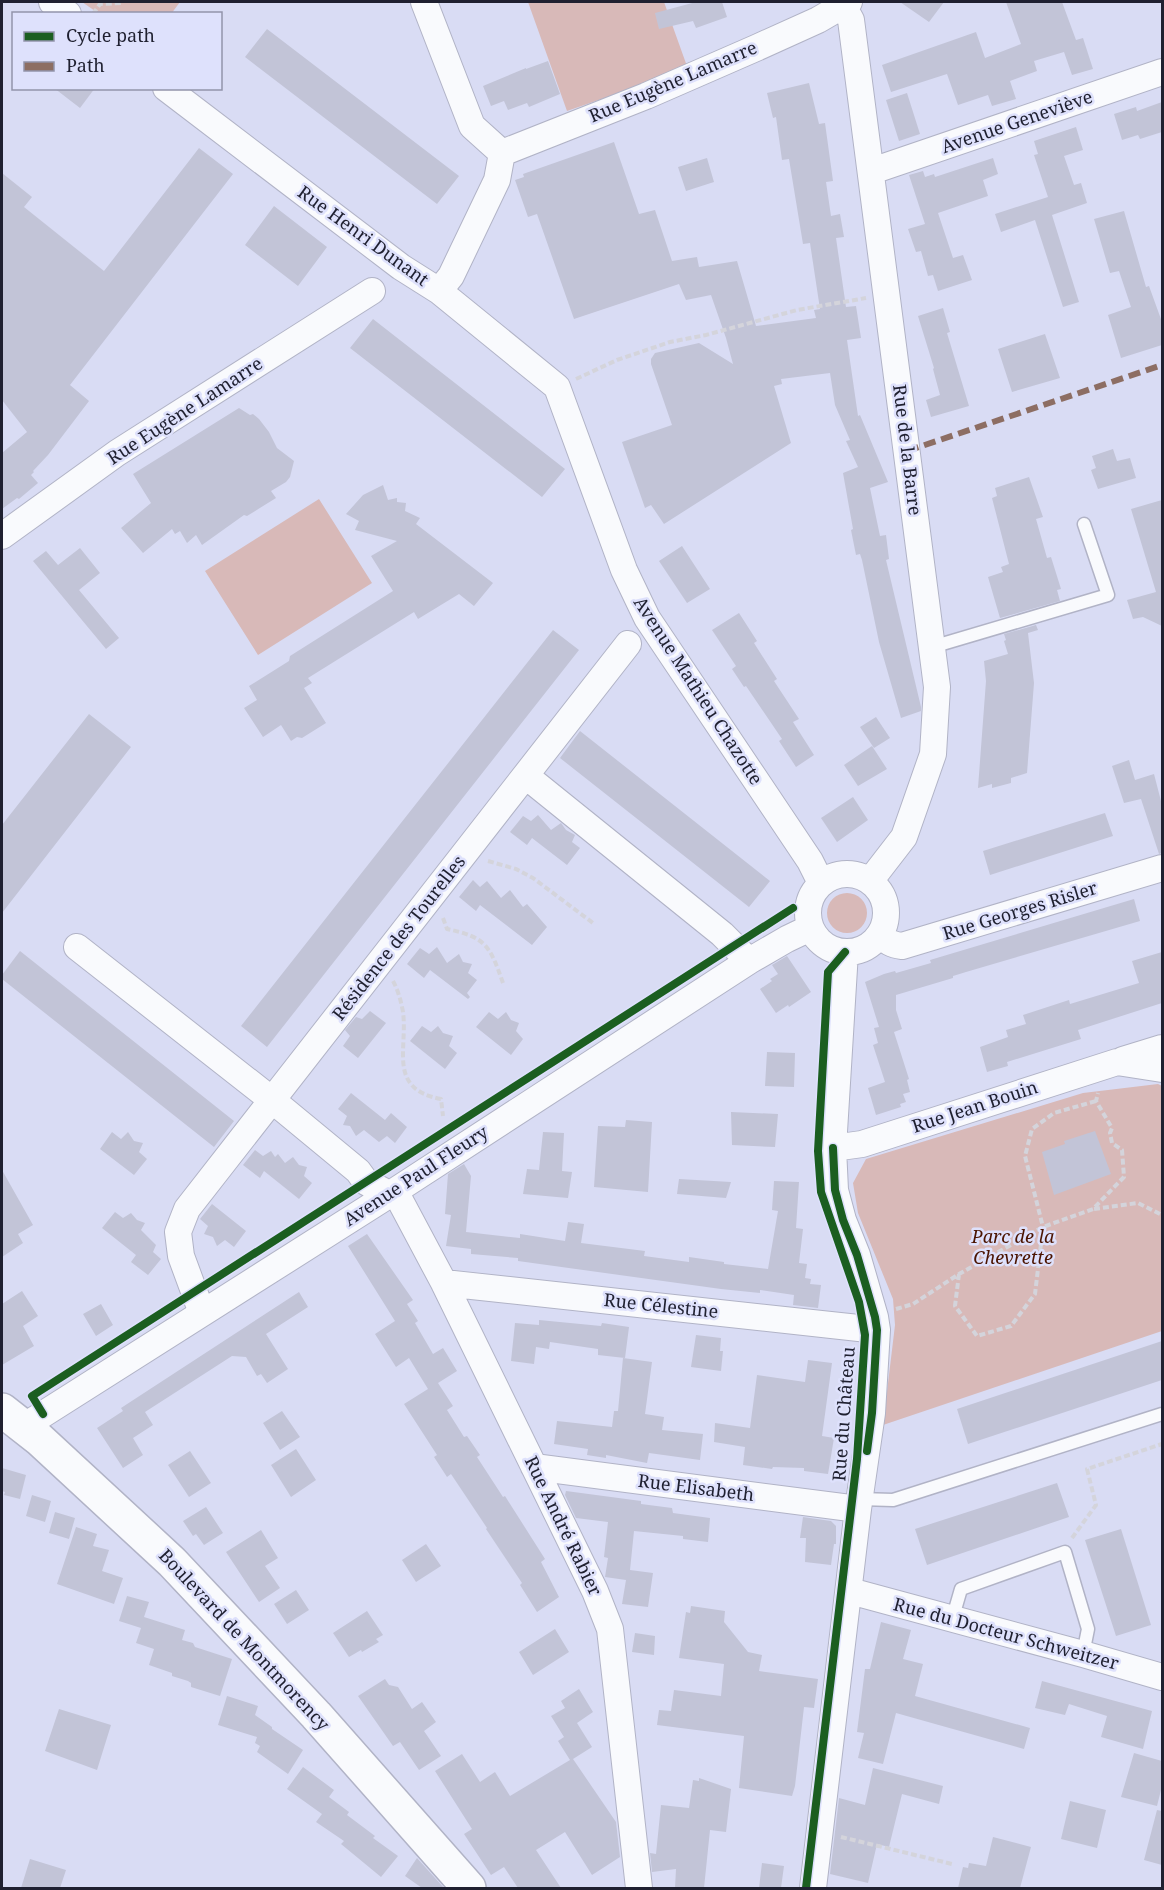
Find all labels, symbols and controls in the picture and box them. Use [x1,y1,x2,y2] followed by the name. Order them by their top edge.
[12,12,222,90] legend
[66,23,155,47] text: Cycle path
[585,35,760,127] street label: Rue Eugène Lamarre
[66,53,105,77] text: Path
[938,84,1096,158] street label: Avenue Geneviève
[293,180,434,291] street label: Rue Henri Dunant
[102,351,267,469] street label: Rue Eugène Lamarre
[888,383,928,517] street label: Rue de la Barre
[629,592,769,789] street label: Avenue Mathieu Chazotte
[326,850,470,1025] street label: Résidence des Tourelles
[940,875,1100,945] street label: Rue Georges Risler
[909,1074,1041,1138] street label: Rue Jean Bouin
[339,1119,493,1231] street label: Avenue Paul Fleury
[971,1224,1055,1269] park label: Parc de la Chevrette
[603,1287,719,1323] street label: Rue Célestine
[826,1345,860,1482] street label: Rue du Château
[520,1452,608,1600] street label: Rue André Rabier
[637,1468,756,1506] street label: Rue Elisabeth
[154,1543,336,1736] street label: Boulevard de Montmorency
[891,1591,1122,1675] street label: Rue du Docteur Schweitzer

